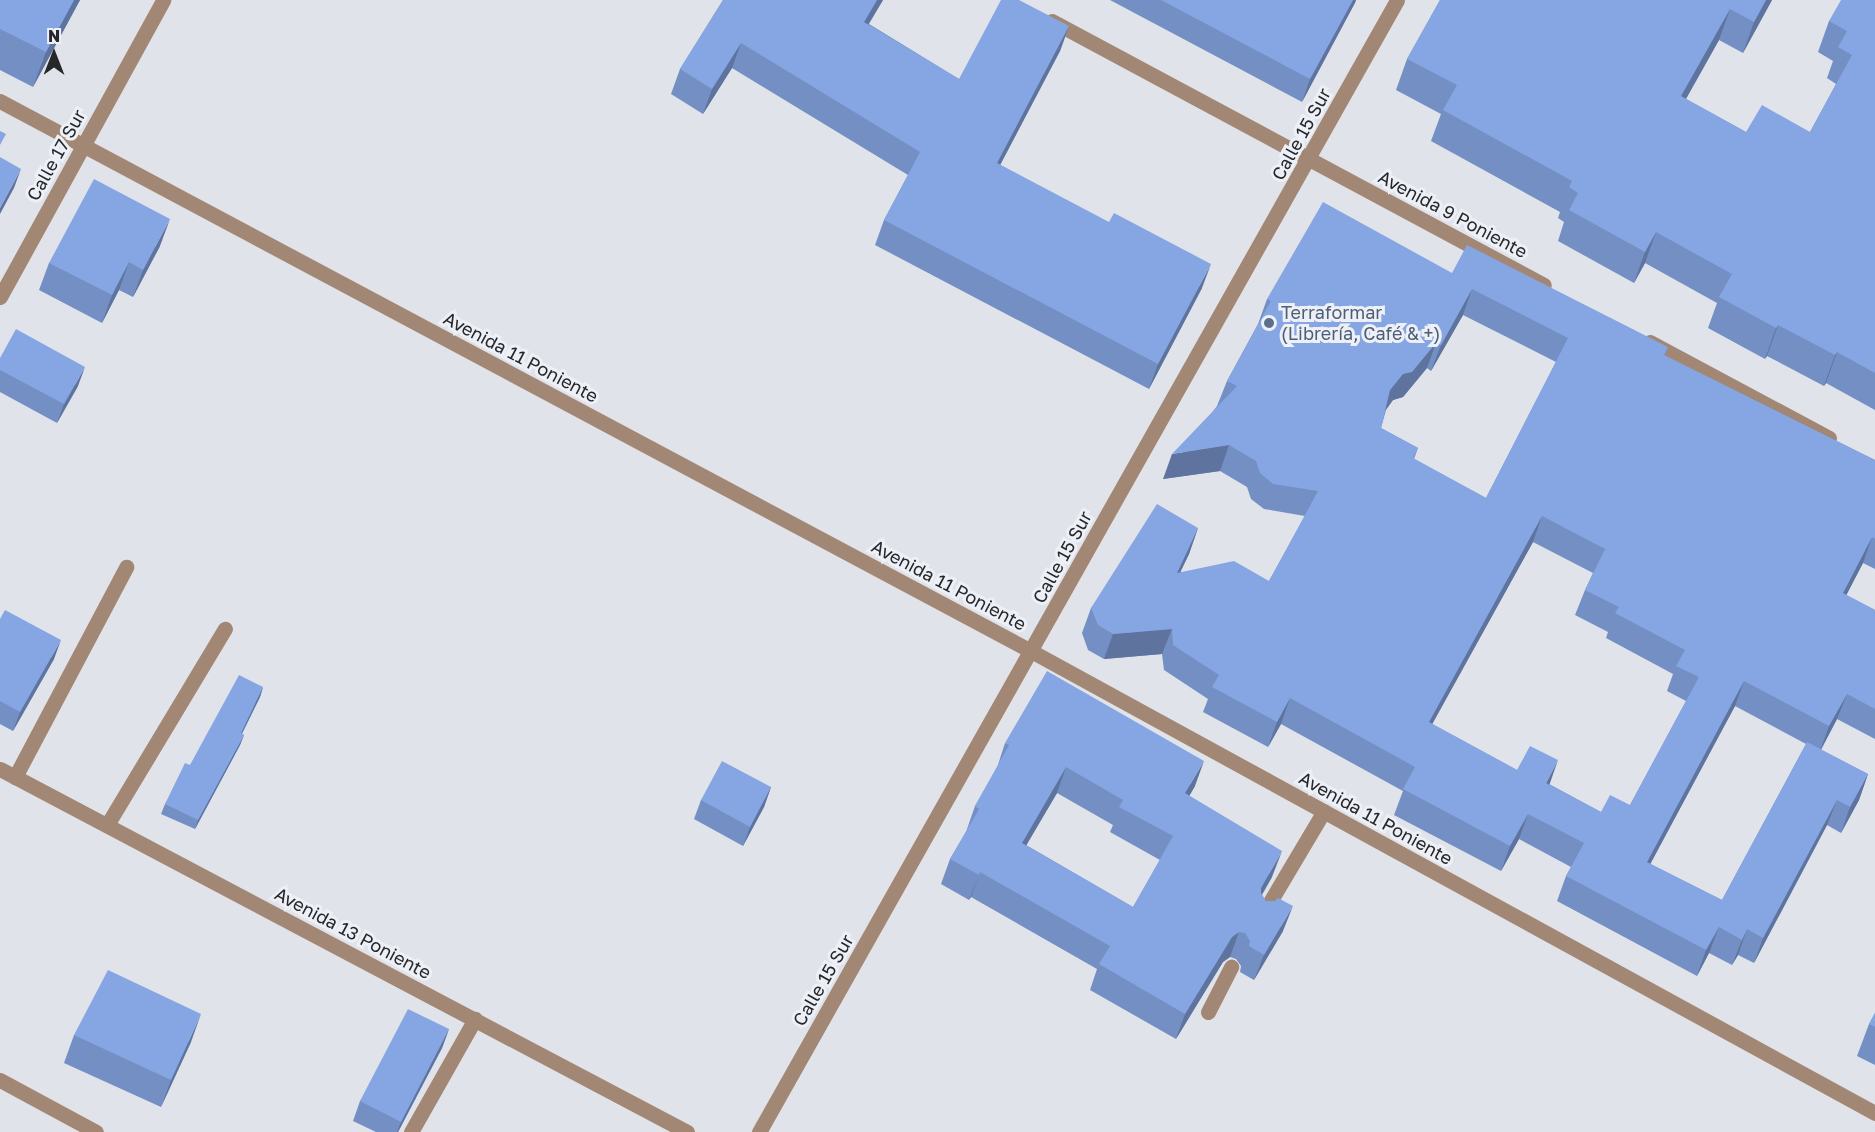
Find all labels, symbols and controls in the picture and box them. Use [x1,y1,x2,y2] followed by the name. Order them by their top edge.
[24,24,84,84] north arrow
[48,26,60,46] text: N
[1267,84,1335,184] street label: Calle 15 Sur
[22,106,90,204] street label: Calle 17 Sur
[1375,166,1531,262] street label: Avenida 9 Poniente
[1281,302,1440,344] place label: Terraformar (Librería, Café & +)
[440,307,602,407] street label: Avenida 11 Poniente
[1262,316,1276,330] marker: Terraformar (Librería, Café & +)
[1028,507,1096,607] street label: Calle 15 Sur
[868,535,1030,635] street label: Avenida 11 Poniente
[1296,767,1456,869] street label: Avenida 11 Poniente
[271,883,435,983] street label: Avenida 13 Poniente
[788,931,858,1029] street label: Calle 15 Sur

